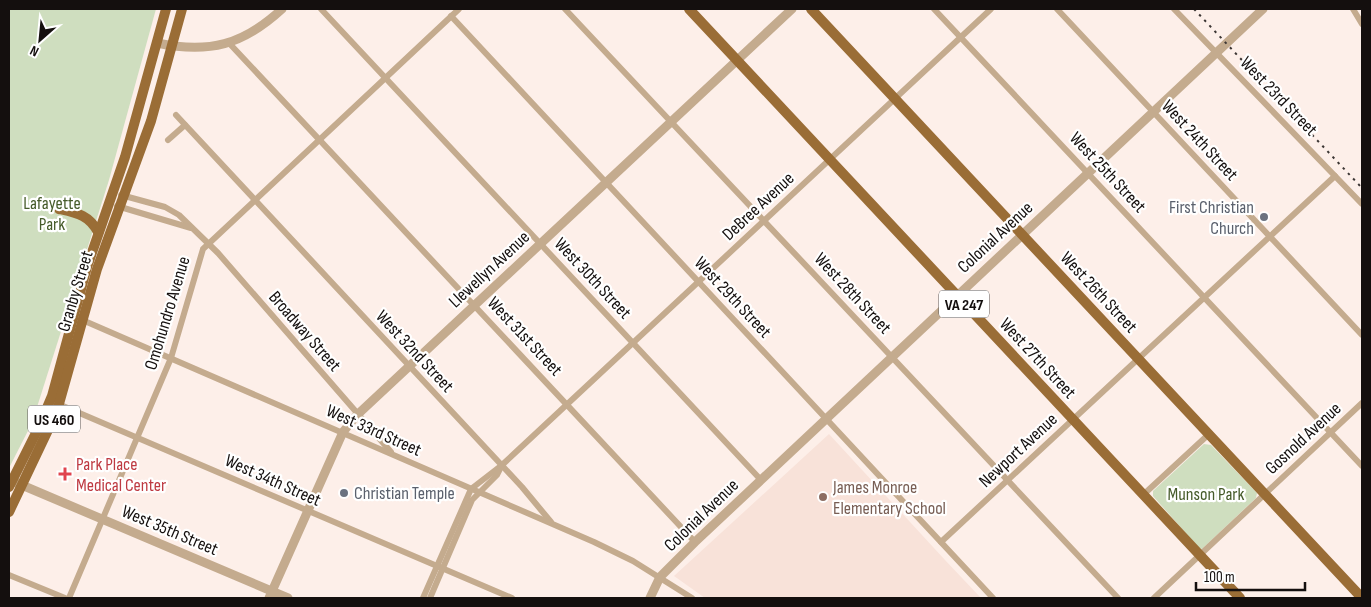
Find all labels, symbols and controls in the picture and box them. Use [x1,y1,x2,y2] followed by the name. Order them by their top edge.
[15,15,65,65] north arrow
[27,42,42,60] text: N
[1236,52,1322,141] street label: West 23rd Street
[1157,96,1243,185] street label: West 24th Street
[1065,128,1150,217] street label: West 25th Street
[718,168,799,245] street label: DeBree Avenue
[23,193,81,235] park label: Lafayette Park
[953,197,1037,277] street label: Colonial Avenue
[1169,197,1254,239] place label: First Christian Church
[1258,211,1270,223] marker: First Christian Church
[445,227,534,312] street label: Llewellyn Avenue
[550,233,636,324] street label: West 30th Street
[53,248,98,334] street label: Granby Street
[1056,248,1142,337] street label: West 26th Street
[810,249,896,338] street label: West 28th Street
[690,253,776,343] street label: West 29th Street
[140,254,195,372] street label: Omohundro Avenue
[264,287,345,376] street label: Broadway Street
[939,290,989,318] road number: VA 247
[483,293,567,380] street label: West 31st Street
[371,306,458,397] street label: West 32nd Street
[995,314,1081,403] street label: West 27th Street
[1261,398,1346,479] street label: Gosnold Avenue
[323,400,425,461] street label: West 33rd Street
[28,406,80,432] road number: US 460
[975,409,1062,492] street label: Newport Avenue
[222,450,324,511] street label: West 34th Street
[76,454,166,496] place label: Park Place Medical Center
[58,467,72,481] marker: Park Place Medical Center
[660,475,743,556] street label: Colonial Avenue
[832,477,946,519] place label: James Monroe Elementary School
[354,483,455,504] place label: Christian Temple
[1168,484,1244,505] park label: Munson Park
[338,487,350,499] marker: Christian Temple
[817,491,829,503] marker: James Monroe Elementary School
[119,501,221,560] street label: West 35th Street
[1196,560,1305,592] scale bar
[1204,568,1235,587] text: 100 m

